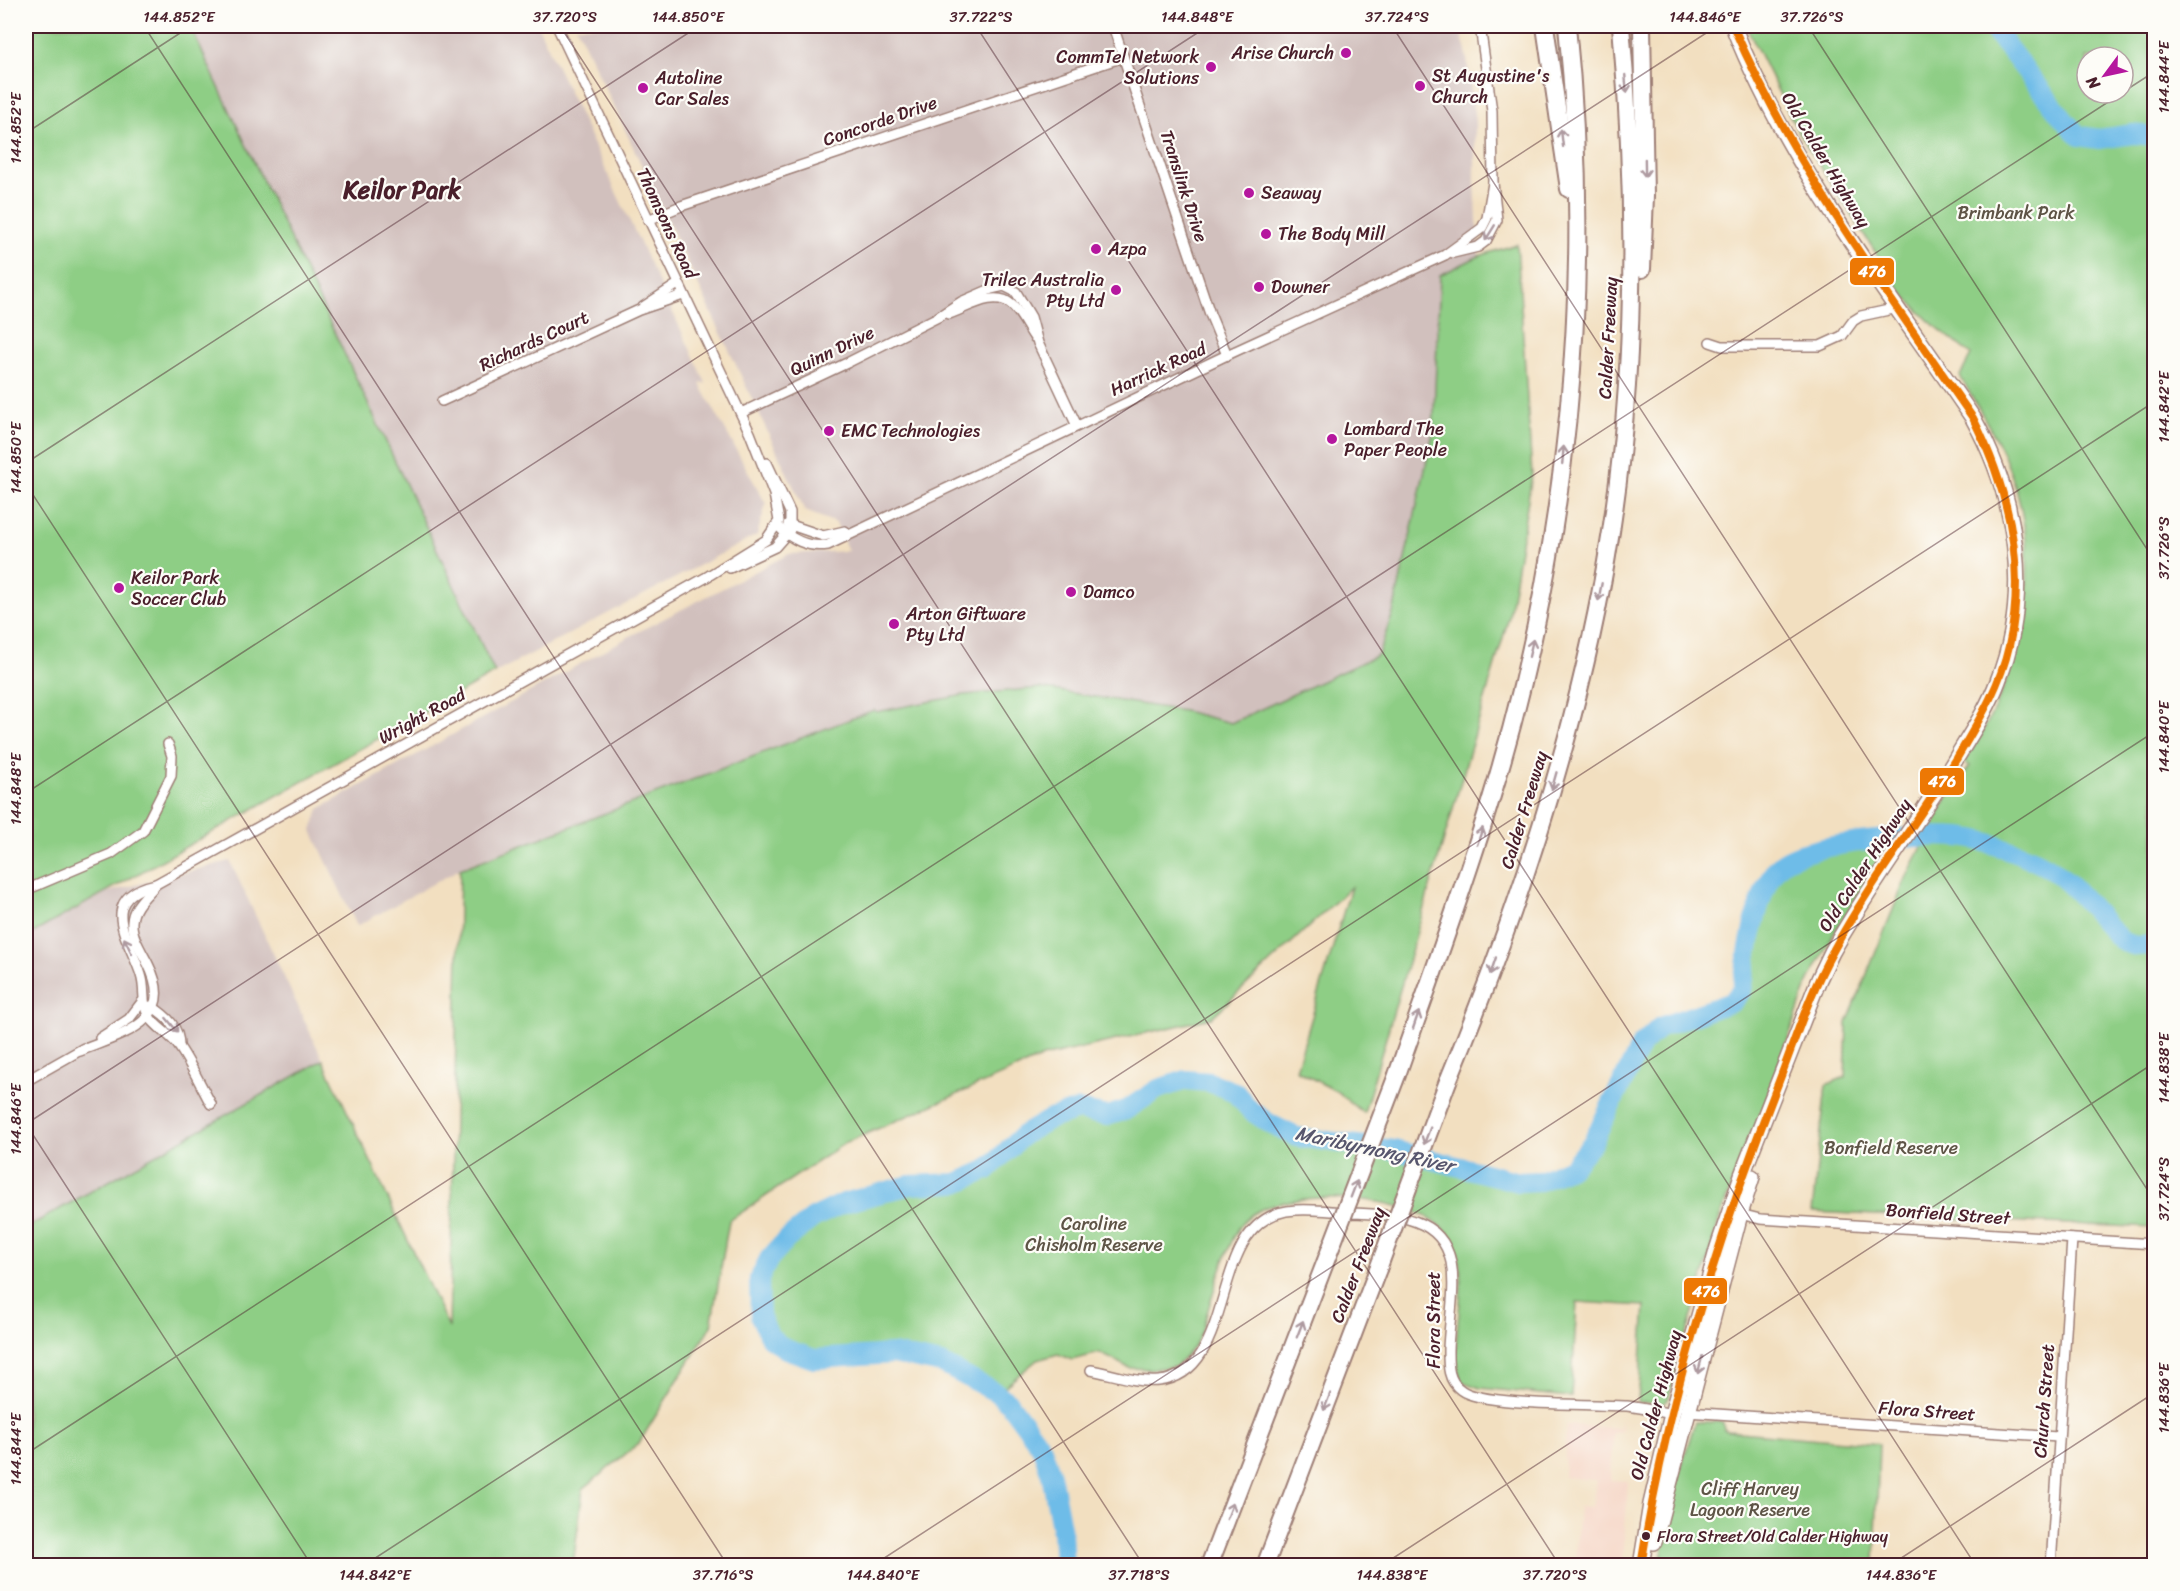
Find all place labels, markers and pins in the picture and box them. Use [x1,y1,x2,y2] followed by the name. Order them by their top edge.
[1231,37,1334,69] place label: Arise Church
[1056,41,1200,94] place label: CommTel Network Solutions
[1339,46,1353,60] marker: Arise Church
[1204,60,1218,74] marker: CommTel Network Solutions
[1432,60,1550,113] place label: St Augustine's Church
[654,62,729,115] place label: Autoline Car Sales
[1413,79,1427,93] marker: St Augustine's Church
[636,81,650,95] marker: Autoline Car Sales
[1261,177,1322,209] place label: Seaway
[1242,186,1256,200] marker: Seaway
[1278,218,1386,250] place label: The Body Mill
[1259,227,1273,241] marker: The Body Mill
[1107,233,1147,265] place label: Azpa
[1089,242,1103,256] marker: Azpa
[982,264,1106,317] place label: Trilec Australia Pty Ltd
[1271,271,1331,303] place label: Downer
[1252,280,1266,294] marker: Downer
[1109,283,1123,297] marker: Trilec Australia Pty Ltd
[1344,413,1447,466] place label: Lombard The Paper People
[841,415,981,447] place label: EMC Technologies
[822,424,836,438] marker: EMC Technologies
[1325,432,1339,446] marker: Lombard The Paper People
[131,562,227,615] place label: Keilor Park Soccer Club
[1083,576,1135,608] place label: Damco
[112,581,126,595] marker: Keilor Park Soccer Club
[1064,585,1078,599] marker: Damco
[905,598,1026,651] place label: Arton Giftware Pty Ltd
[887,617,901,631] marker: Arton Giftware Pty Ltd
[1657,1522,1889,1551] place label: Flora Street/Old Calder Highway
[1640,1530,1652,1542] marker: Flora Street/Old Calder Highway

